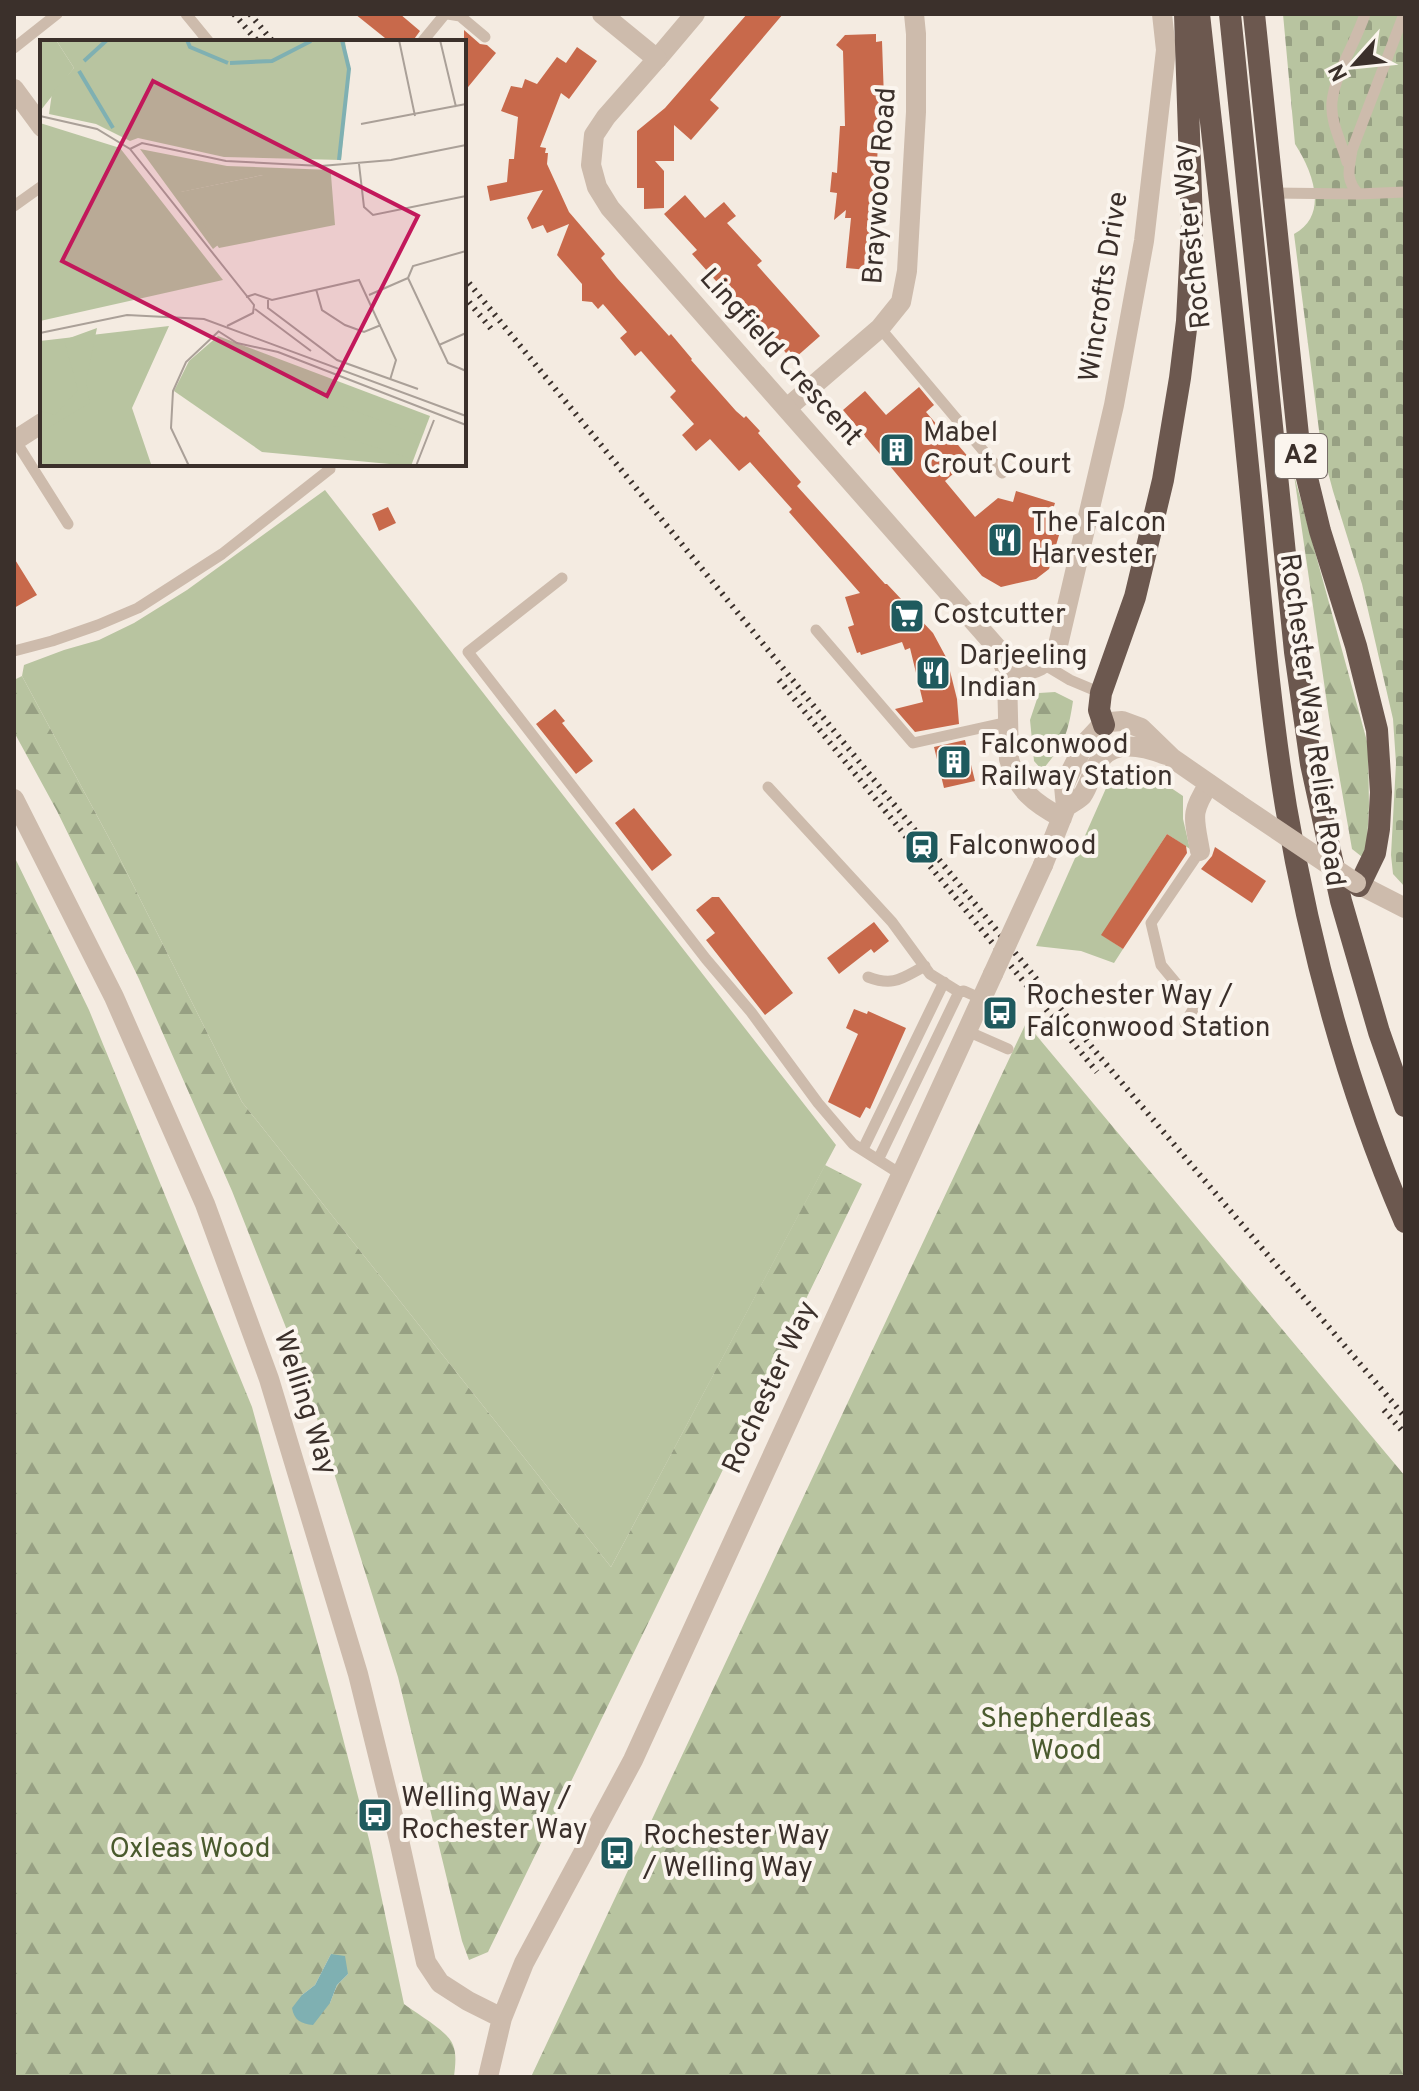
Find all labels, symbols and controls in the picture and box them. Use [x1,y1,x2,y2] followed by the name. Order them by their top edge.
[1315,24,1395,104] north arrow
[40,40,466,466] inset map
[1324,59,1355,85] text: N
[856,86,906,286] street label: Braywood Road
[1165,141,1221,331] street label: Rochester Way
[1072,189,1138,385] street label: Wincrofts Drive
[691,261,869,455] street label: Lingfield Crescent
[923,416,1072,484] place label: Mabel Crout Court
[878,431,916,469] building icon: Mabel Crout Court
[1275,434,1327,478] road number: A2
[1031,506,1166,574] place label: The Falcon Harvester
[986,521,1024,559] restaurant icon: The Falcon Harvester
[1270,551,1352,889] street label: Rochester Way Relief Road
[888,597,926,635] supermarket icon: Costcutter
[933,598,1066,634] place label: Costcutter
[959,639,1088,707] place label: Darjeeling Indian
[914,654,952,692] restaurant icon: Darjeeling Indian
[980,728,1173,796] place label: Falconwood Railway Station
[935,743,973,781] building icon: Falconwood Railway Station
[903,828,941,866] station icon: Falconwood
[948,829,1096,865] place label: Falconwood
[1026,979,1270,1047] place label: Rochester Way / Falconwood Station
[981,994,1019,1032] bus stop icon: Rochester Way / Falconwood Station
[715,1296,827,1480] street label: Rochester Way
[264,1326,344,1480] street label: Welling Way
[980,1702,1152,1770] park label: Shepherdleas Wood
[401,1781,588,1849] place label: Welling Way / Rochester Way
[356,1796,394,1834] bus stop icon: Welling Way / Rochester Way
[642,1819,830,1887] place label: Rochester Way / Welling Way
[109,1832,271,1868] park label: Oxleas Wood
[598,1834,636,1872] bus stop icon: Rochester Way / Welling Way

